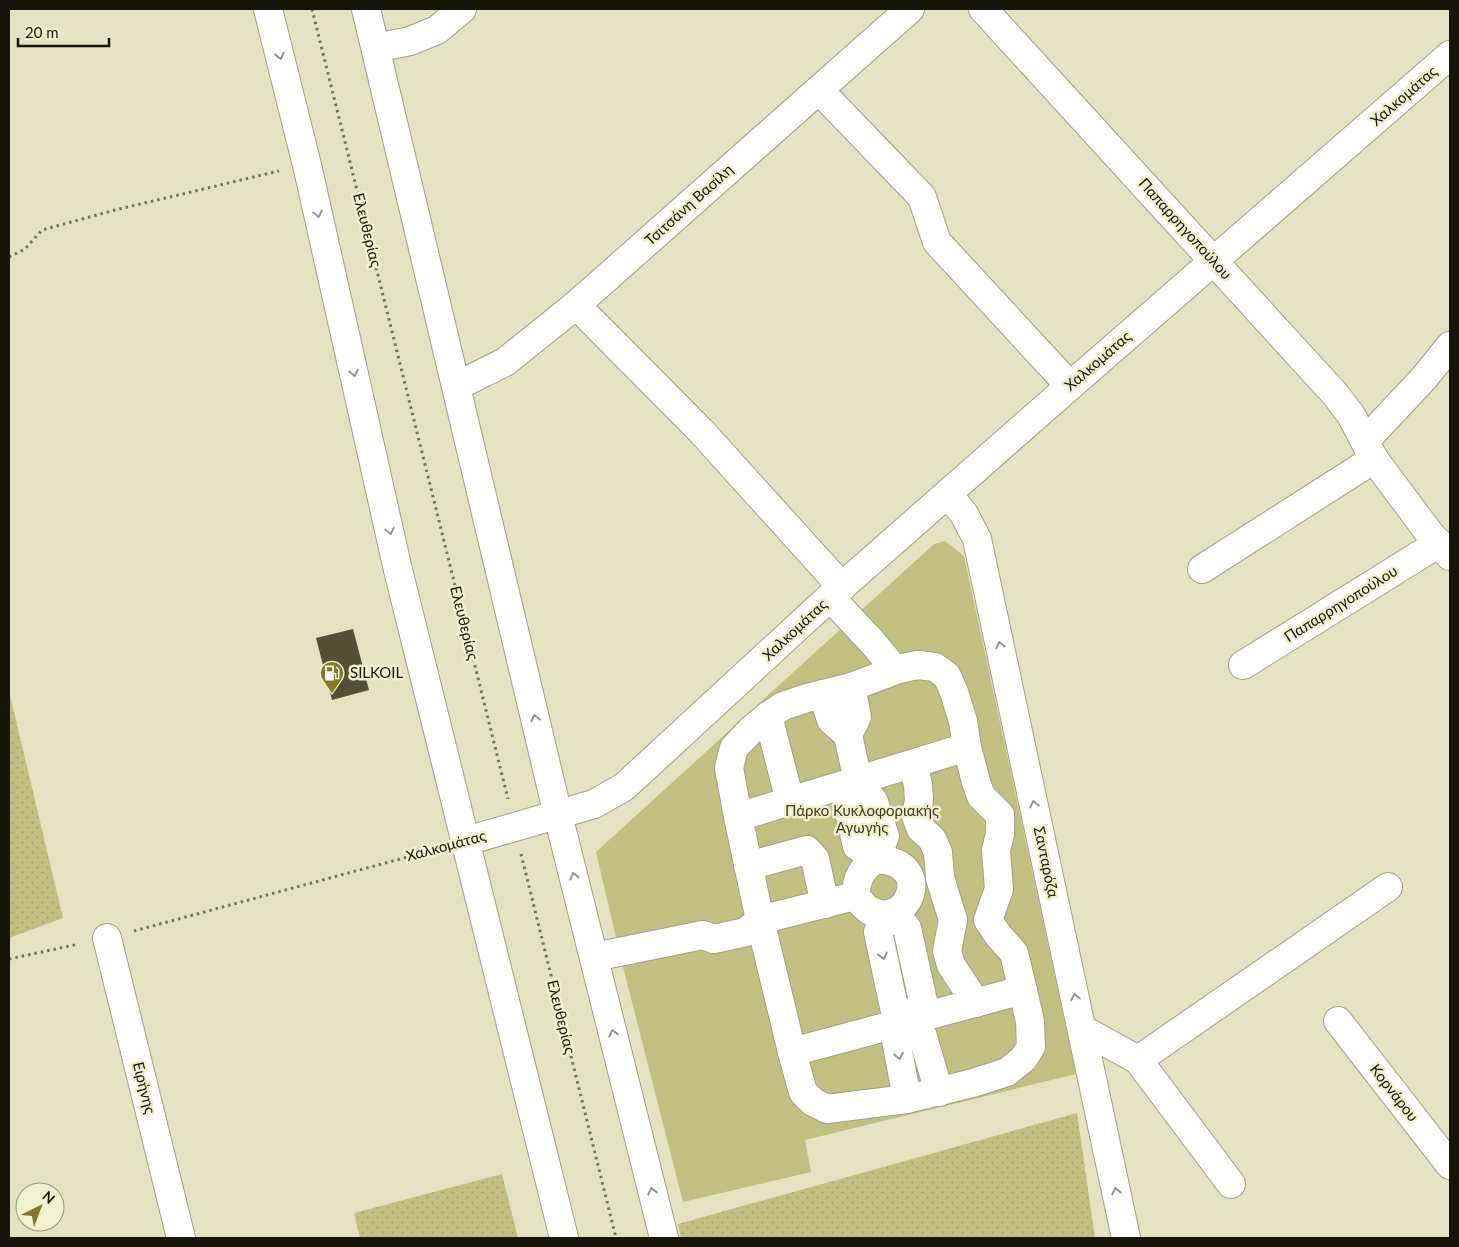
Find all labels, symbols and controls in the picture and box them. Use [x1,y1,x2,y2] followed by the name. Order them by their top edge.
[18,15,109,47] scale bar
[25,23,59,41] text: 20 m
[274,52,285,61] one-way arrow
[1366,61,1440,129] street label: Χαλκομάτας
[640,160,736,249] street label: Τσιτσάνη Βασίλη
[1136,174,1236,283] street label: Παπαρρηγοπούλου
[350,191,386,269] street label: Ελευθερίας
[312,210,323,219] one-way arrow
[1060,326,1134,394] street label: Χαλκομάτας
[348,368,359,377] one-way arrow
[384,527,395,536] one-way arrow
[1281,561,1400,645] street label: Παπαρρηγοπούλου
[447,584,483,662] street label: Ελευθερίας
[758,595,831,664] street label: Χαλκομάτας
[995,641,1006,650] one-way arrow
[319,660,345,694] fuel station icon: SILKOIL
[350,663,404,681] place label: SILKOIL
[530,713,541,722] one-way arrow
[1029,800,1040,809] one-way arrow
[785,801,939,836] park label: Πάρκο Κυκλοφοριακής Αγωγής
[1031,825,1063,899] street label: Σανταρόζα
[404,826,488,864] street label: Χαλκομάτας
[569,872,579,880] one-way arrow
[877,952,888,961] one-way arrow
[544,978,580,1056] street label: Ελευθερίας
[1070,993,1081,1002] one-way arrow
[608,1029,619,1038] one-way arrow
[893,1051,903,1060] one-way arrow
[130,1060,160,1116] street label: Ειρήνης
[1367,1060,1423,1125] street label: Κορνάρου
[15,1182,65,1232] north arrow
[647,1186,658,1195] one-way arrow
[1112,1186,1122,1195] one-way arrow
[39,1187,59,1207] text: N

